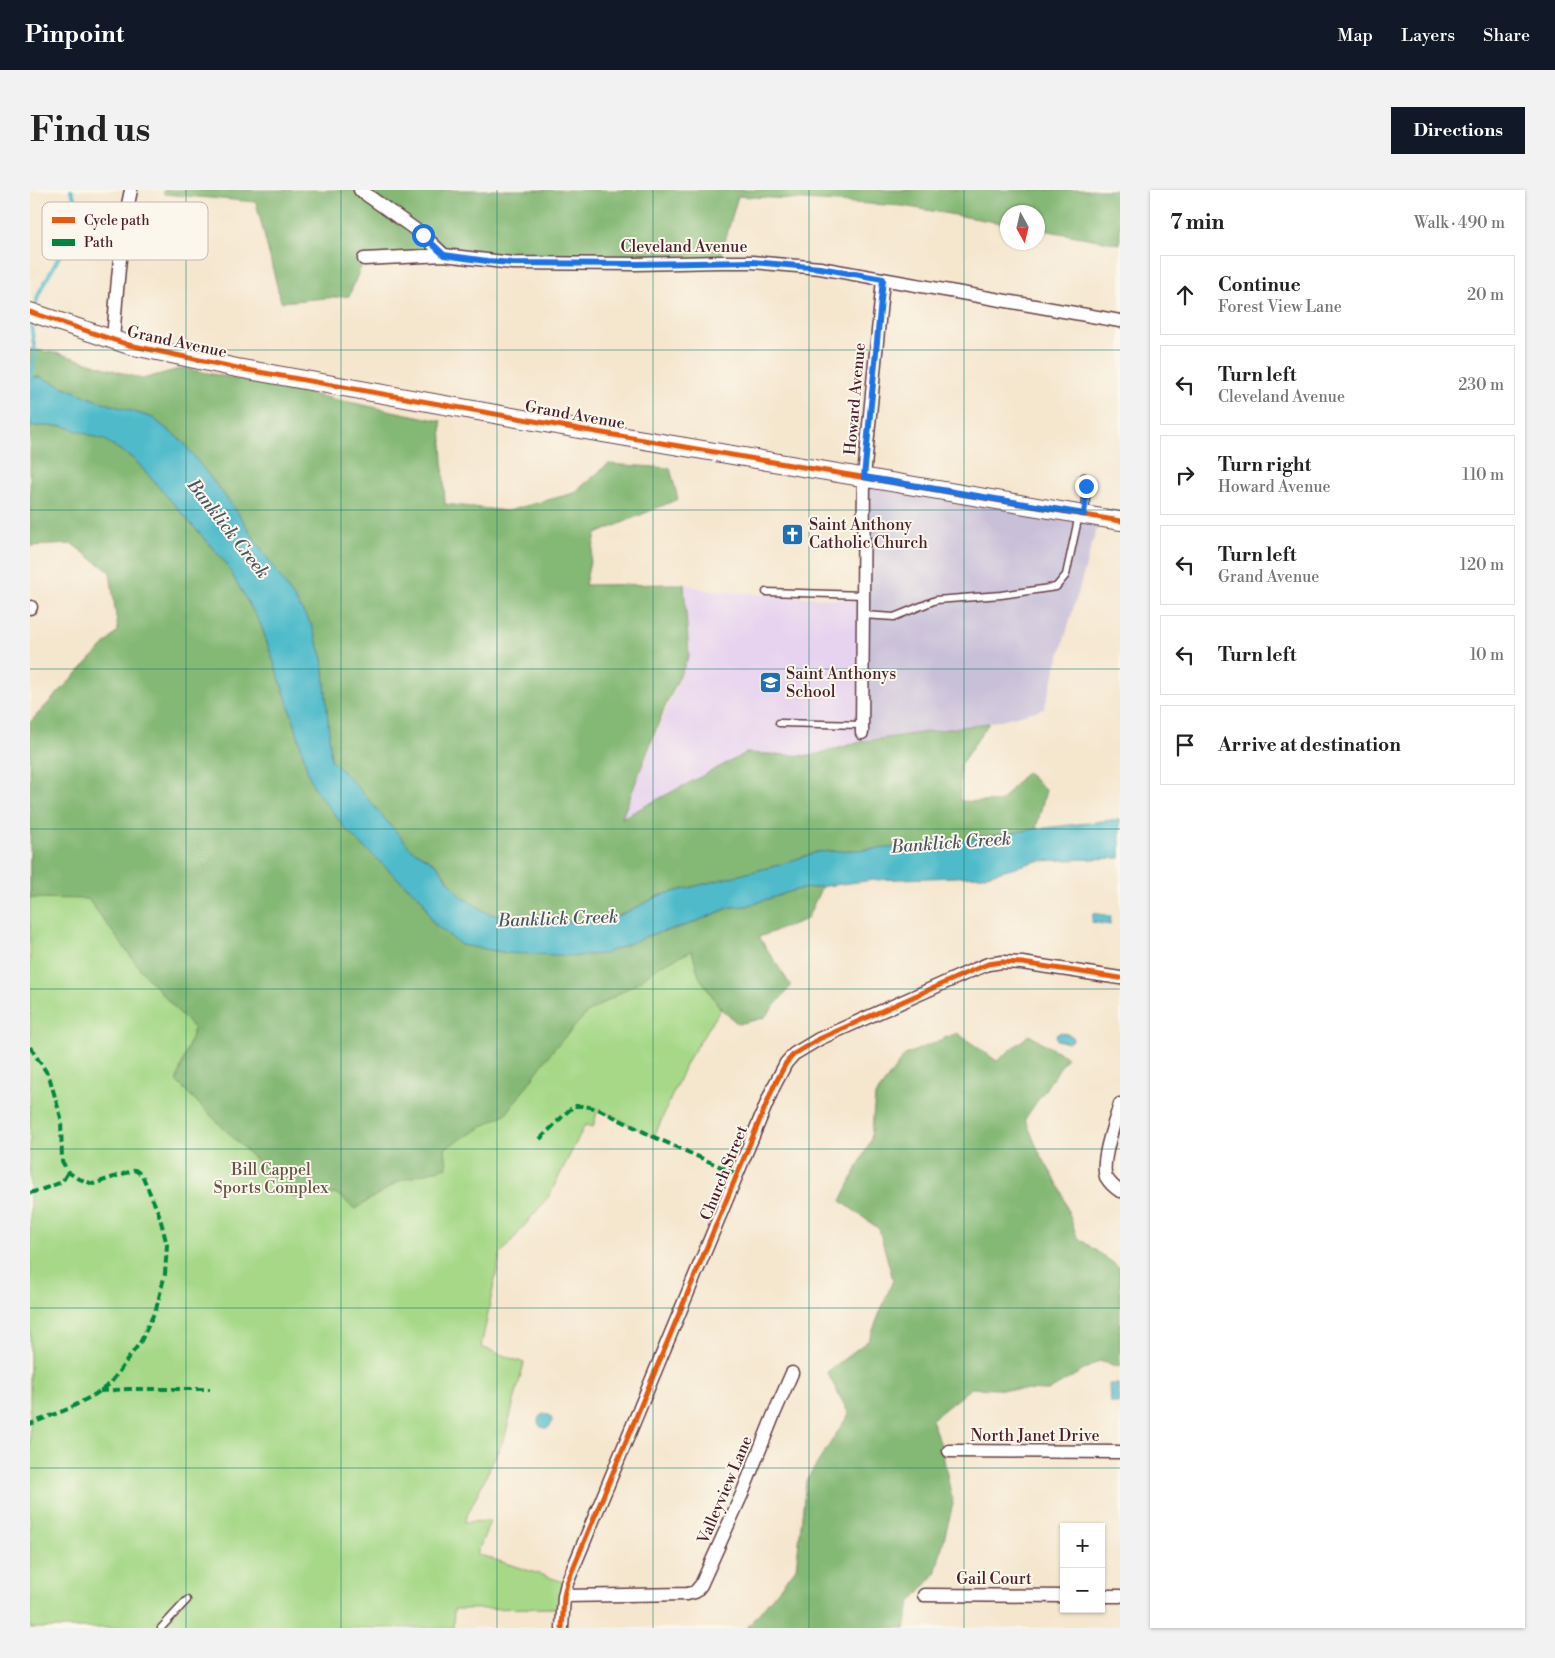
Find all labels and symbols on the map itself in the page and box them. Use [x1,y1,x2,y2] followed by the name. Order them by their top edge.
[42,202,208,260] legend
[1000,205,1045,250] north arrow
[84,212,150,230] text: Cycle path
[412,224,435,247] route start
[84,234,114,252] text: Path
[620,237,748,257] street label: Cleveland Avenue
[125,322,229,362] street label: Grand Avenue
[840,342,870,456] street label: Howard Avenue
[523,396,627,434] street label: Grand Avenue
[181,474,274,583] water label: Banklick Creek
[1075,475,1098,498] route end
[809,515,928,553] place label: Saint Anthony Catholic Church
[781,522,805,546] church icon: Saint Anthony Catholic Church
[786,664,896,702] place label: Saint Anthonys School
[758,671,782,695] school or university icon: Saint Anthonys School
[889,827,1012,859] water label: Banklick Creek
[496,905,619,933] water label: Banklick Creek
[696,1122,752,1223] street label: Church Street
[214,1160,329,1198] park label: Bill Cappel Sports Complex
[971,1426,1099,1446] street label: North Janet Drive
[693,1433,757,1548] street label: Valleyview Lane
[956,1569,1032,1589] street label: Gail Court

